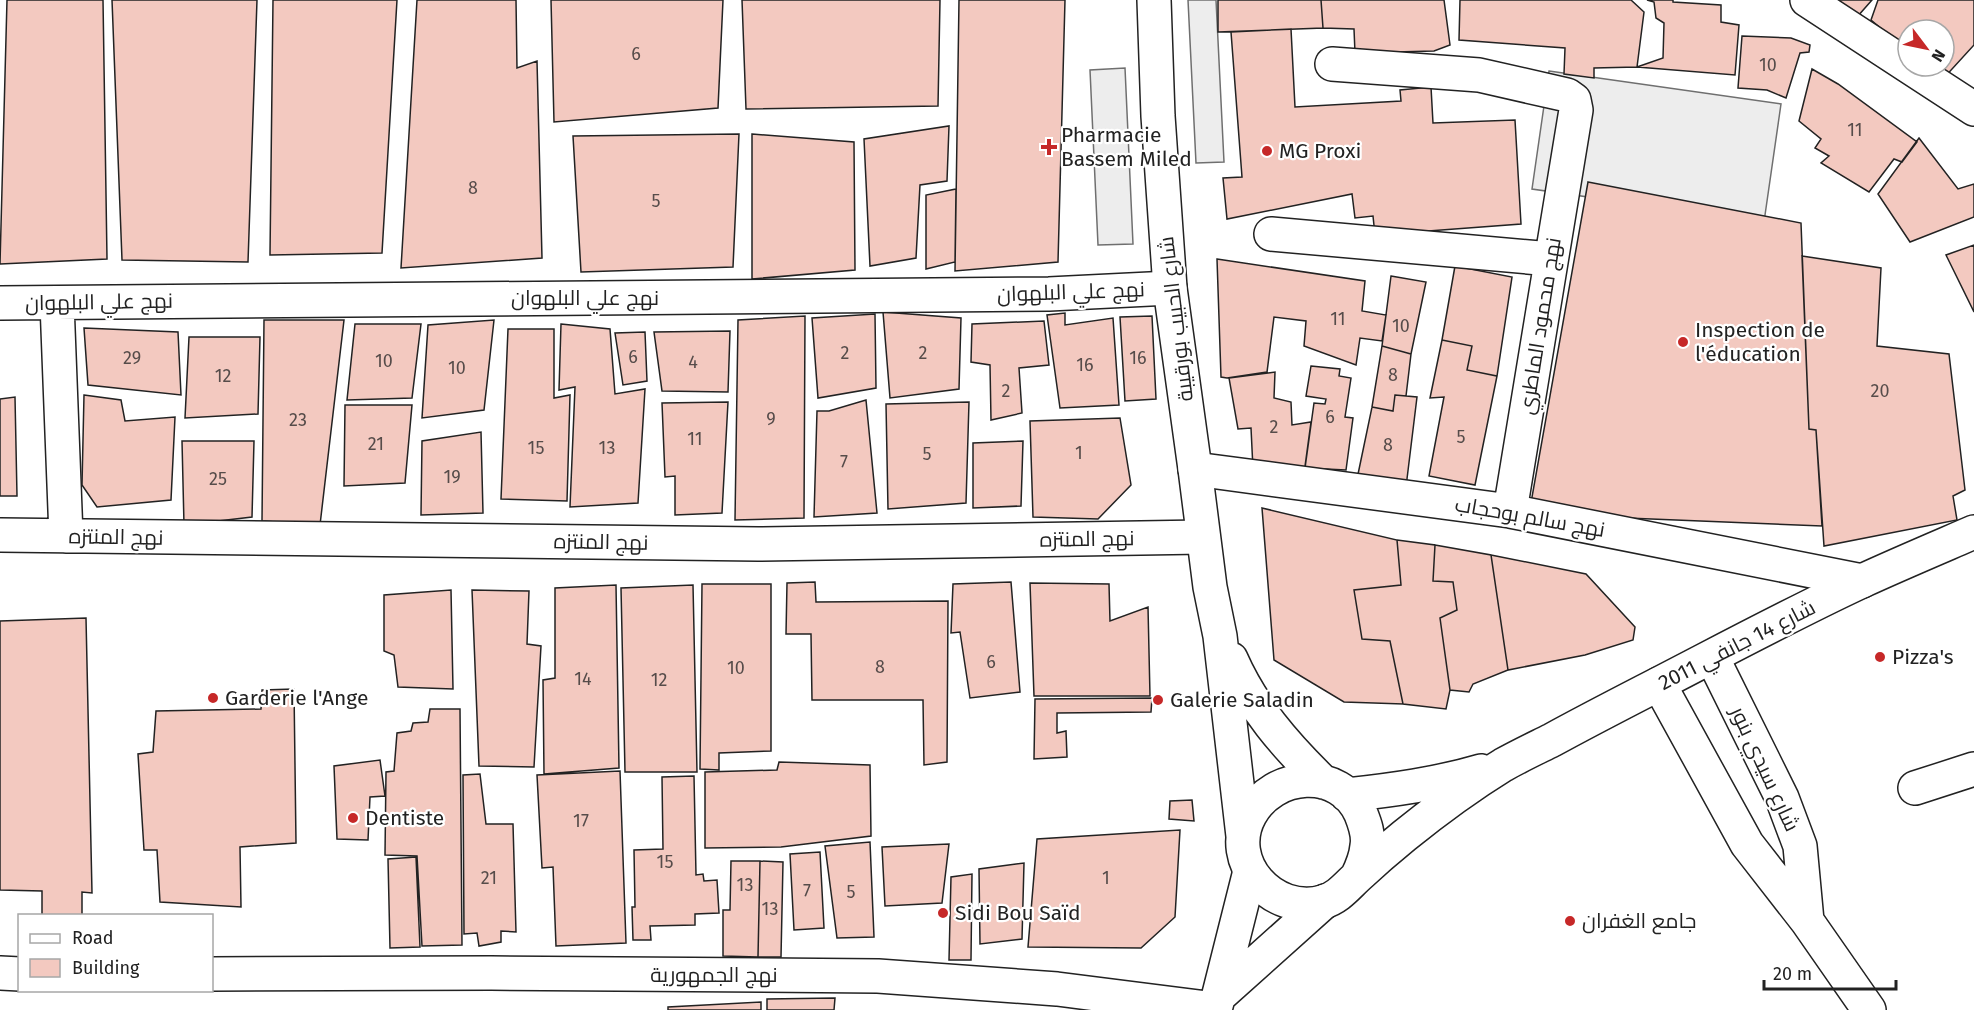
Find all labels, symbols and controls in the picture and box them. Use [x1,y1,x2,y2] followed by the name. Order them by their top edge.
[1896,18,1956,78] north arrow
[631,43,641,65] house number: 6
[1927,46,1949,65] text: N
[1759,54,1777,76] house number: 10
[1847,119,1863,141] house number: 11
[1061,122,1192,172] place label: Pharmacie Bassem Miled
[1279,138,1361,164] place label: MG Proxi
[1042,140,1056,154] marker: Pharmacie Bassem Miled
[1260,144,1274,158] marker: MG Proxi
[468,177,478,199] house number: 8
[651,190,661,212] house number: 5
[1153,235,1200,403] street label: شارع الحبيب بورقيبة
[1513,236,1570,417] street label: نهج محمود الماطري
[997,276,1146,311] street label: نهج علي البلهوان
[511,285,659,314] street label: نهج علي البلهوان
[25,288,173,319] street label: نهج علي البلهوان
[1330,308,1346,330] house number: 11
[1392,315,1410,337] house number: 10
[1695,317,1825,367] place label: Inspection de l'éducation
[1676,335,1690,349] marker: Inspection de l'éducation
[841,342,850,364] house number: 2
[919,342,928,364] house number: 2
[628,346,638,368] house number: 6
[123,347,141,369] house number: 29
[1129,347,1147,369] house number: 16
[375,350,393,372] house number: 10
[688,351,698,373] house number: 4
[1076,354,1094,376] house number: 16
[448,357,466,379] house number: 10
[1388,364,1398,386] house number: 8
[215,365,231,387] house number: 12
[1002,380,1011,402] house number: 2
[1871,380,1889,402] house number: 20
[1325,406,1335,428] house number: 6
[766,408,776,430] house number: 9
[289,409,307,431] house number: 23
[1270,416,1279,438] house number: 2
[1456,426,1466,448] house number: 5
[687,428,703,450] house number: 11
[368,433,384,455] house number: 21
[1383,434,1393,456] house number: 8
[528,437,544,459] house number: 15
[599,437,615,459] house number: 13
[1075,442,1083,464] house number: 1
[922,443,932,465] house number: 5
[840,451,848,473] house number: 7
[443,466,461,488] house number: 19
[209,468,227,490] house number: 25
[1453,491,1607,544] street label: نهج سالم بوحجاب
[68,523,164,552] street label: نهج المنتزه
[1039,525,1135,554] street label: نهج المنتزه
[553,528,649,557] street label: نهج المنتزه
[1654,594,1821,698] street label: شارع 14 جانفي 2011
[1892,644,1954,670] place label: Pizza's
[1873,650,1887,664] marker: Pizza's
[986,651,996,673] house number: 6
[875,656,885,678] house number: 8
[727,657,745,679] house number: 10
[574,668,592,690] house number: 14
[651,669,667,691] house number: 12
[225,685,368,711] place label: Garderie l'Ange
[1170,687,1314,713] place label: Galerie Saladin
[206,691,220,705] marker: Garderie l'Ange
[1151,693,1165,707] marker: Galerie Saladin
[1722,701,1805,837] street label: شارع سيدي بنور
[365,805,444,831] place label: Dentiste
[573,810,589,832] house number: 17
[346,811,360,825] marker: Dentiste
[657,851,673,873] house number: 15
[481,867,497,889] house number: 21
[1102,867,1110,889] house number: 1
[737,874,753,896] house number: 13
[803,880,811,902] house number: 7
[846,881,856,903] house number: 5
[762,898,778,920] house number: 13
[955,900,1081,926] place label: Sidi Bou Saïd
[936,906,950,920] marker: Sidi Bou Saïd
[1582,908,1696,935] place label: جامع الغفران
[18,914,213,992] legend
[1563,914,1577,928] marker: جامع الغفران
[72,927,114,949] text: Road
[1764,953,1896,991] scale bar
[72,957,140,979] text: Building
[650,962,778,989] street label: نهج الجمهورية
[1773,963,1812,985] text: 20 m

